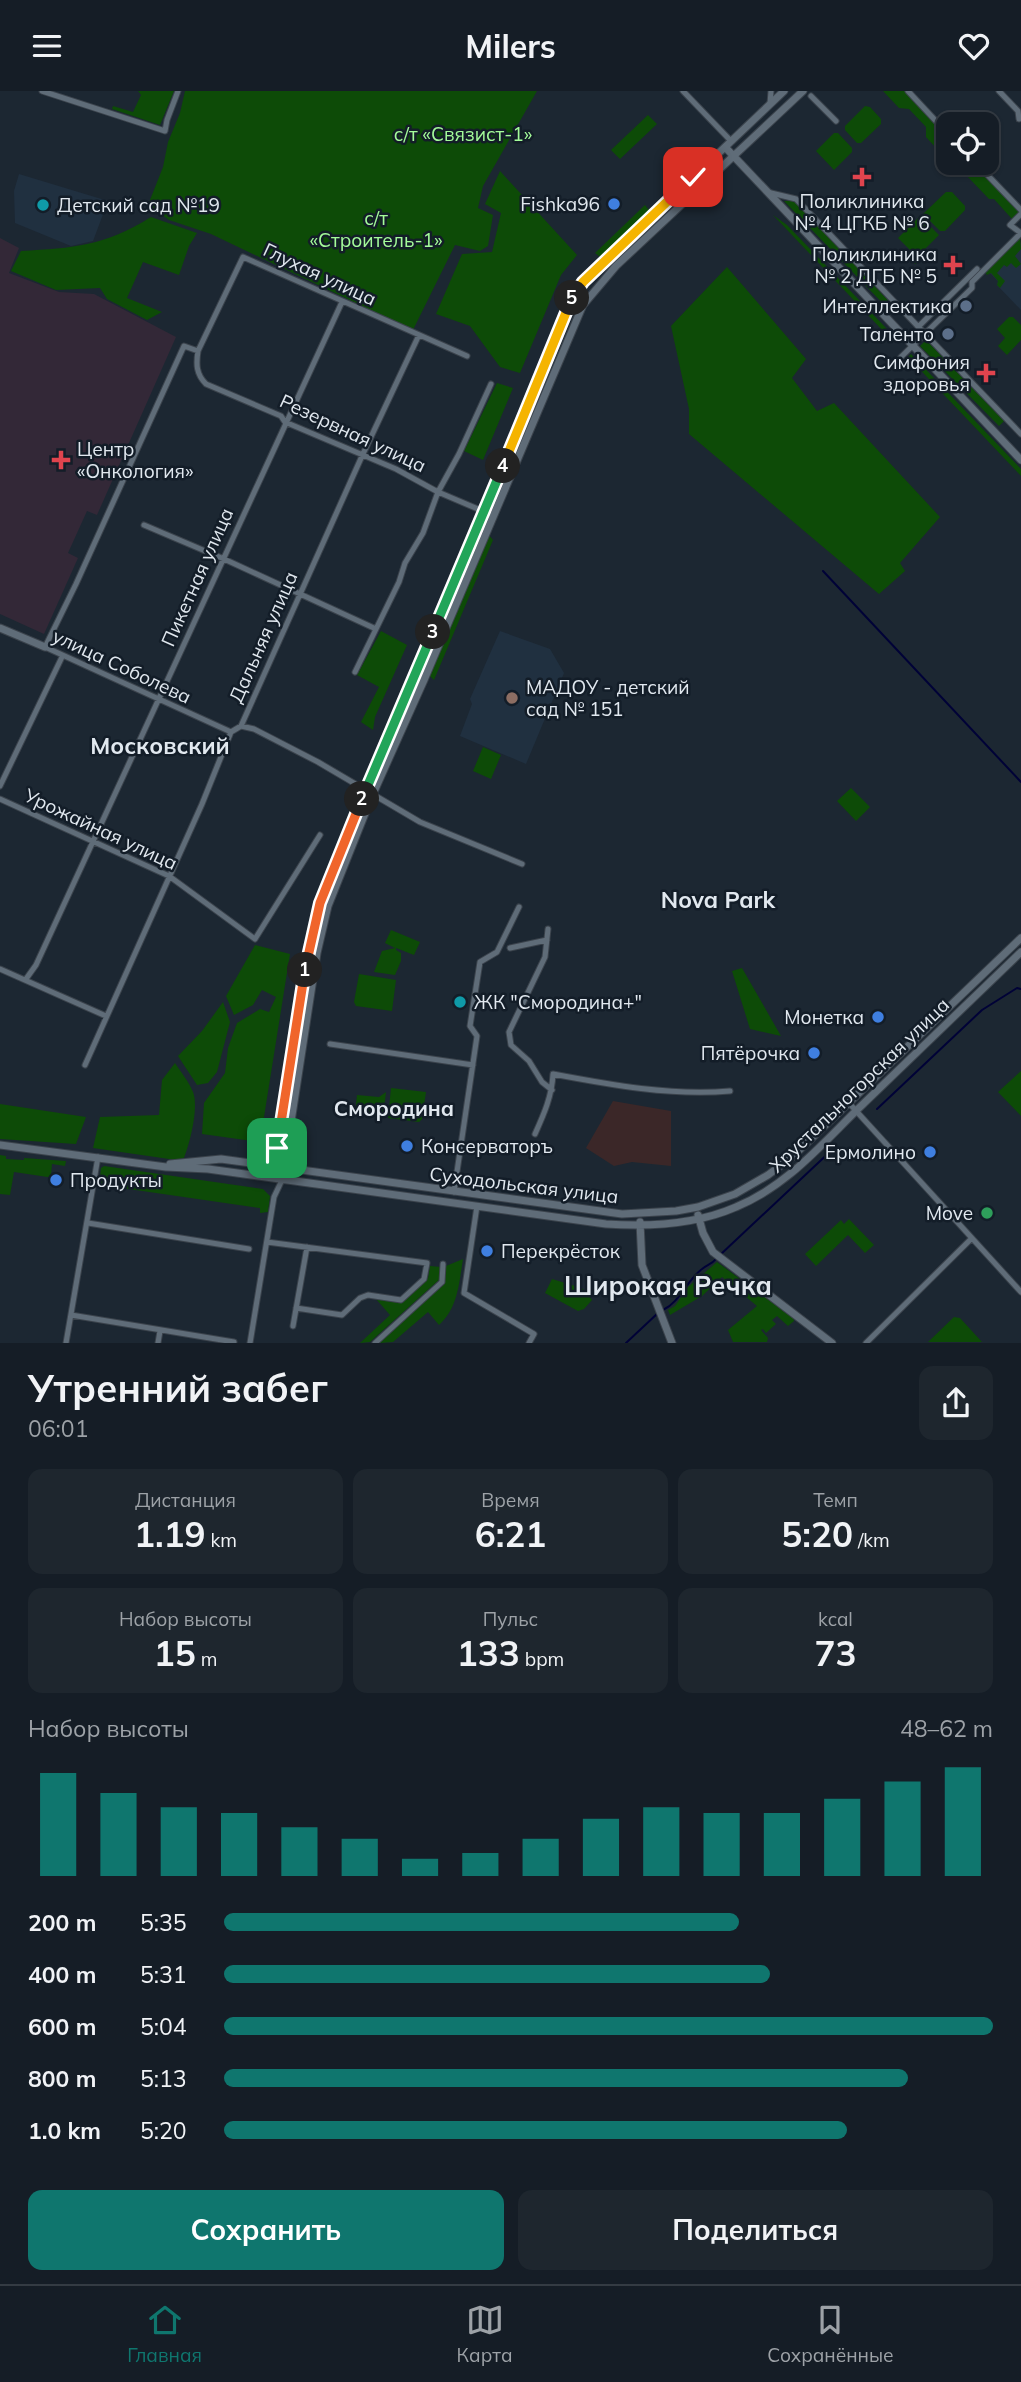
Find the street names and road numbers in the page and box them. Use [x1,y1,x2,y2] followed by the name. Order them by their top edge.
[260,237,380,311] street label: Глухая улица
[276,389,430,477] street label: Резервная улица
[156,504,238,650] street label: Пикетная улица
[223,568,303,706] street label: Дальняя улица
[49,623,195,709] street label: улица Соболева
[20,783,181,875] street label: Урожайная улица
[764,993,954,1177] street label: Хрустальногорская улица
[428,1162,620,1208] street label: Суходольская улица

